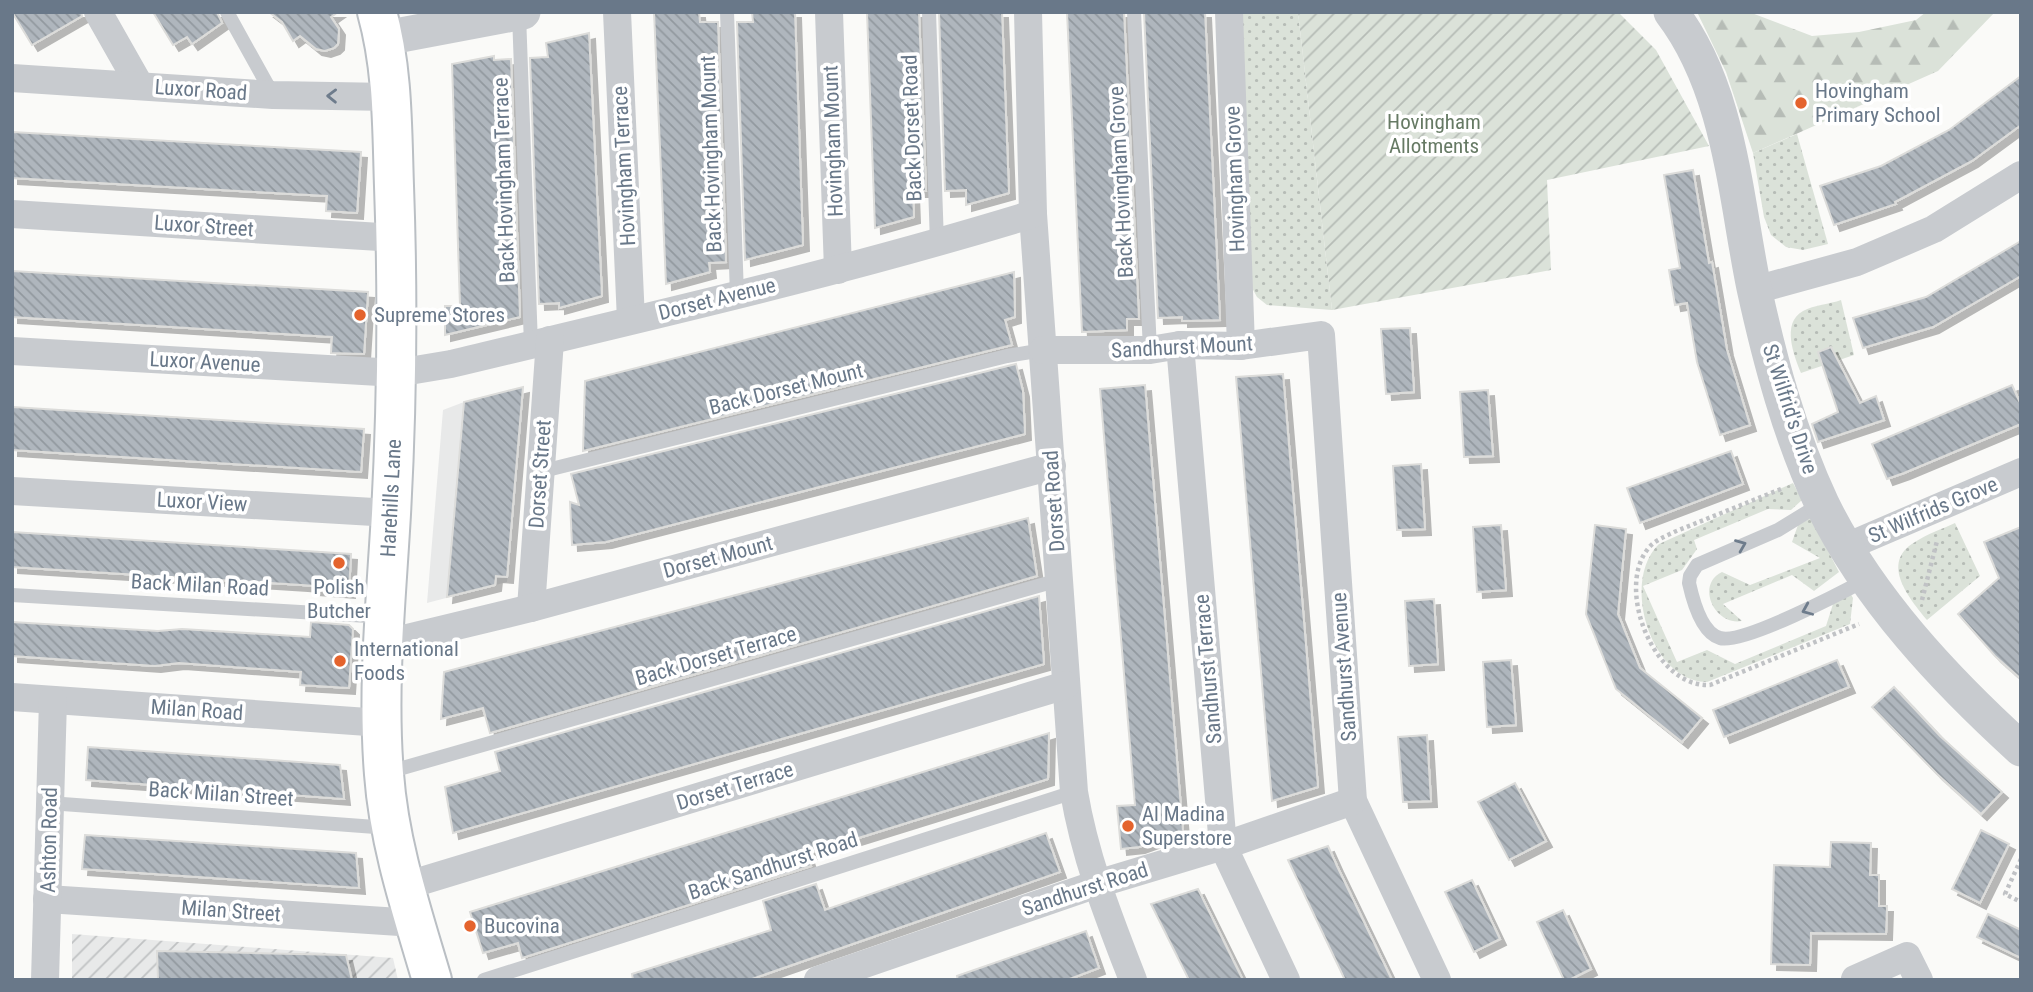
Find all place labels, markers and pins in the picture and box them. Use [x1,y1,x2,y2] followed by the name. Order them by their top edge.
[1815,79,1941,127] place label: Hovingham Primary School
[1793,95,1809,111] marker: Hovingham Primary School
[374,303,505,327] place label: Supreme Stores
[352,307,368,323] marker: Supreme Stores
[331,555,347,571] marker: Polish Butcher
[307,575,371,623] place label: Polish Butcher
[354,637,459,685] place label: International Foods
[332,653,348,669] marker: International Foods
[1142,802,1232,850] place label: Al Madina Superstore
[1120,818,1136,834] marker: Al Madina Superstore
[484,914,560,938] place label: Bucovina
[462,918,478,934] marker: Bucovina

